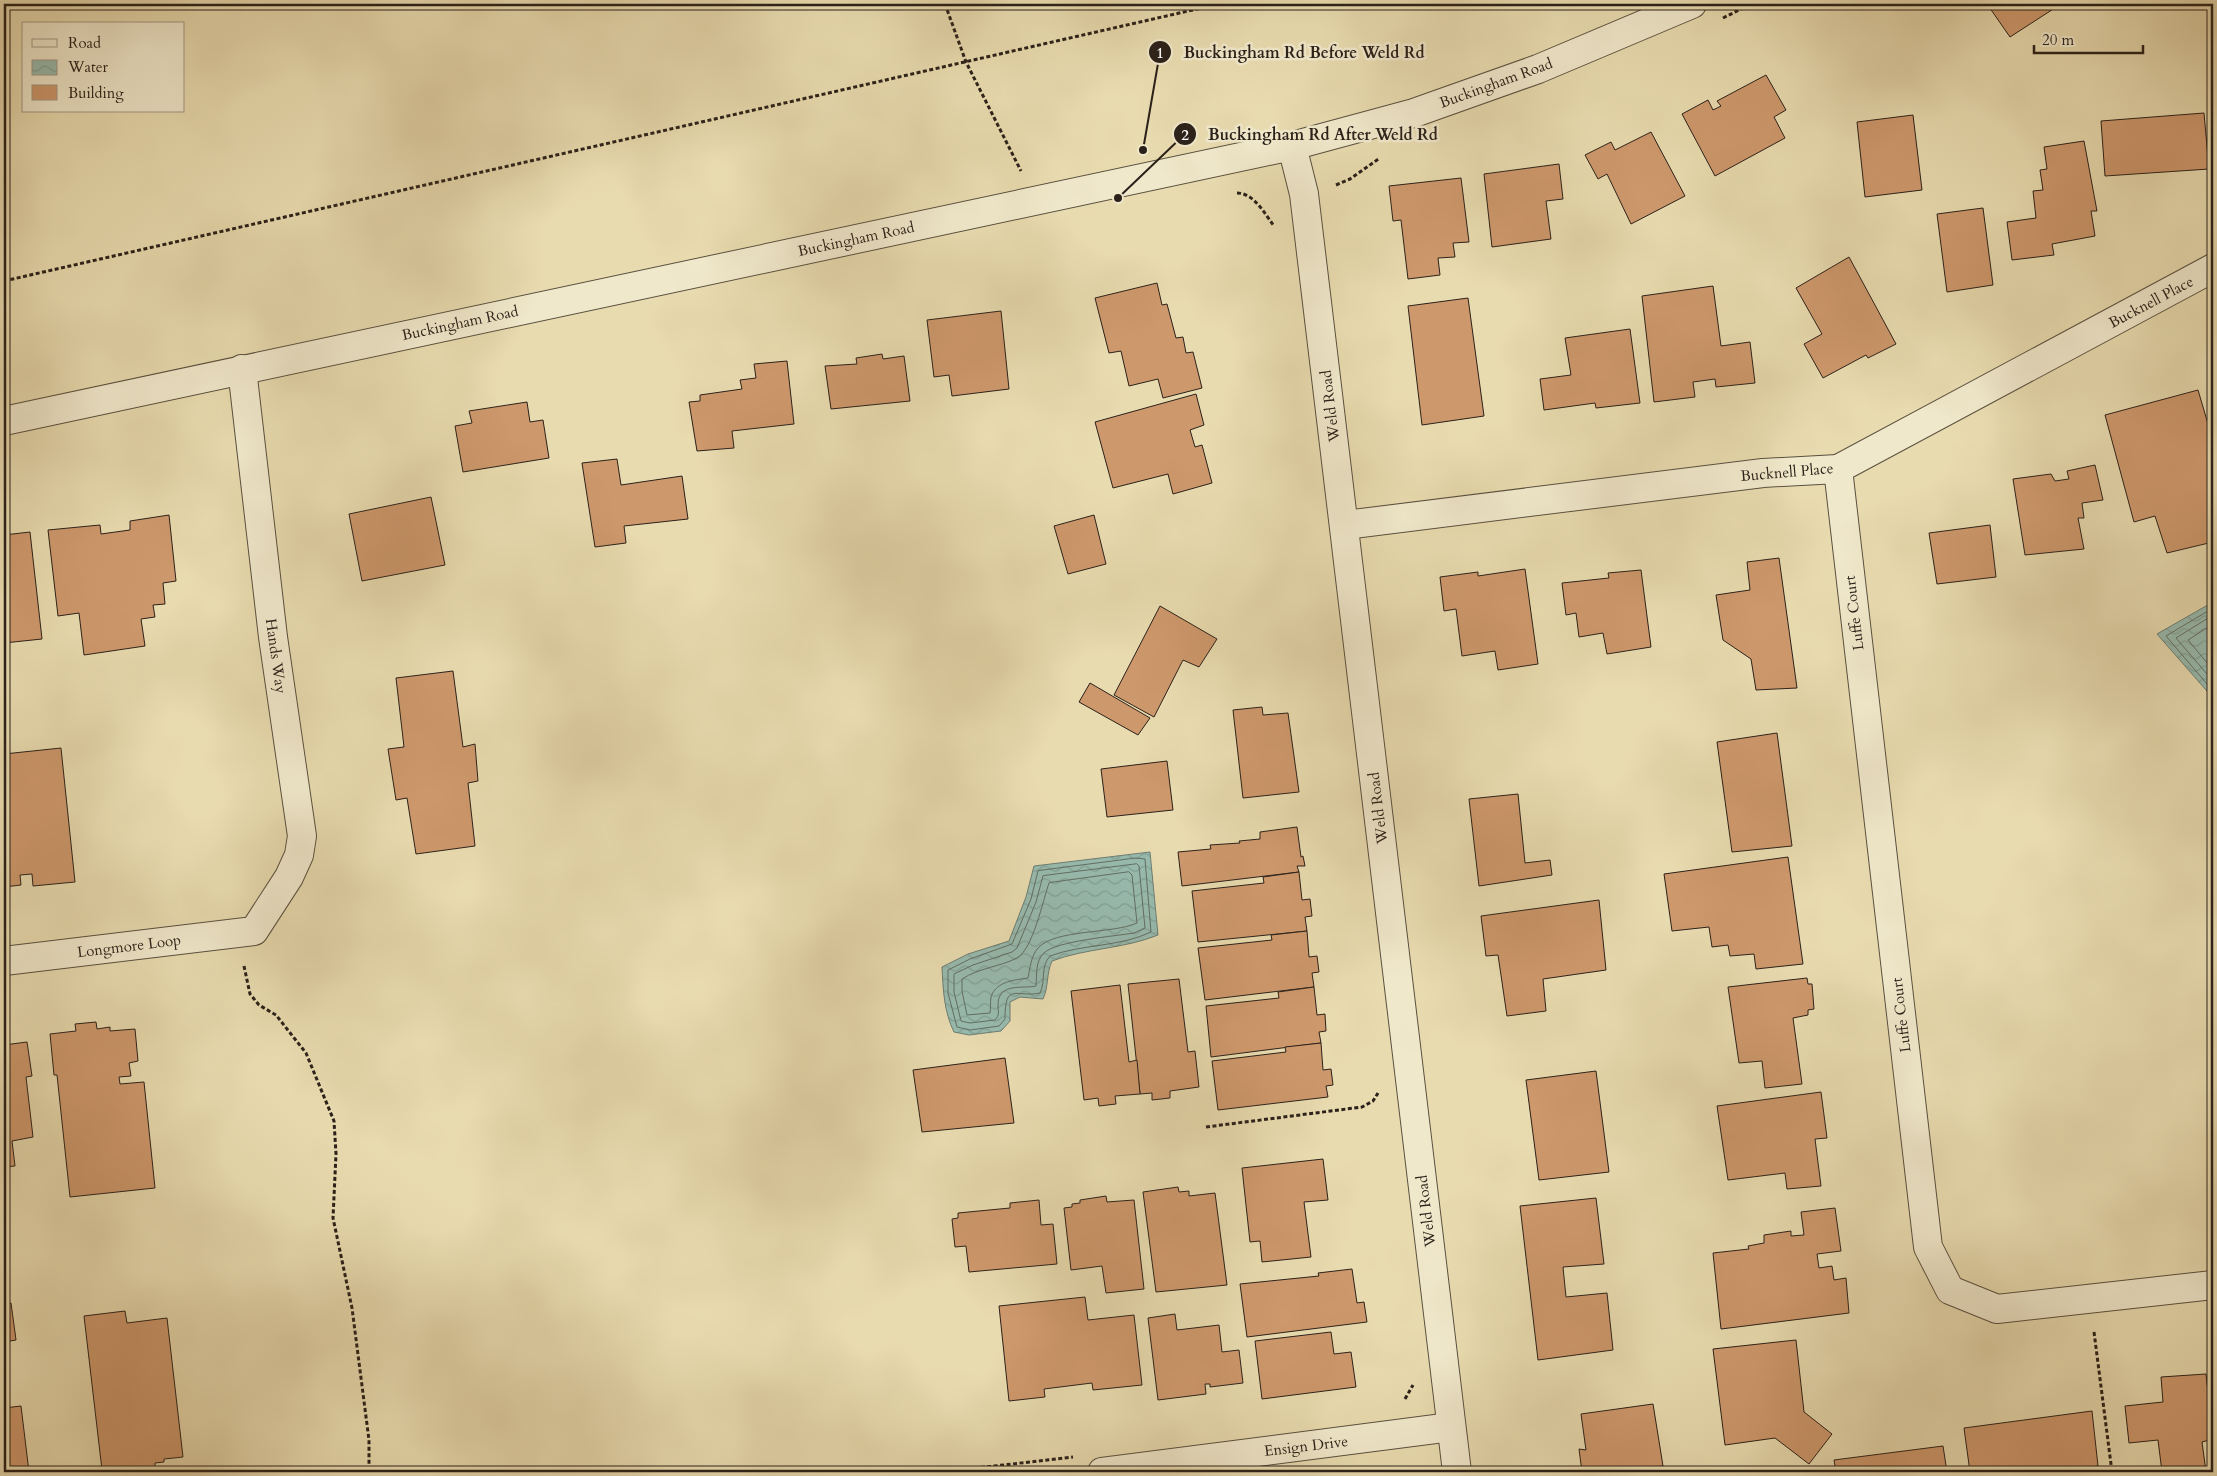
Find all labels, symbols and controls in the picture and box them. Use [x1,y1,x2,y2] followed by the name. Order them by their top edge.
[22,22,185,112] legend
[2034,22,2143,54] scale bar
[2042,30,2074,50] text: 20 m
[68,33,101,53] text: Road
[1148,37,1434,68] callout: Buckingham Rd Before Weld Rd
[1183,42,1425,64] text: Buckingham Rd Before Weld Rd
[1156,43,1164,63] text: 1
[1437,53,1555,113] street label: Buckingham Road
[67,57,109,77] text: Water
[68,83,124,103] text: Building
[1173,119,1448,150] callout: Buckingham Rd After Weld Rd
[1208,124,1438,146] text: Buckingham Rd After Weld Rd
[1181,125,1189,145] text: 2
[796,217,916,261] street label: Buckingham Road
[2105,271,2197,333] street label: Bucknell Place
[400,301,520,345] street label: Buckingham Road
[1316,369,1344,444] street label: Weld Road
[1740,458,1834,486] street label: Bucknell Place
[1839,574,1869,652] street label: Luffe Court
[261,617,291,695] street label: Hands Way
[1364,771,1392,846] street label: Weld Road
[76,930,182,962] street label: Longmore Loop
[1886,976,1916,1054] street label: Luffe Court
[1412,1174,1440,1249] street label: Weld Road
[1263,1431,1349,1461] street label: Ensign Drive

